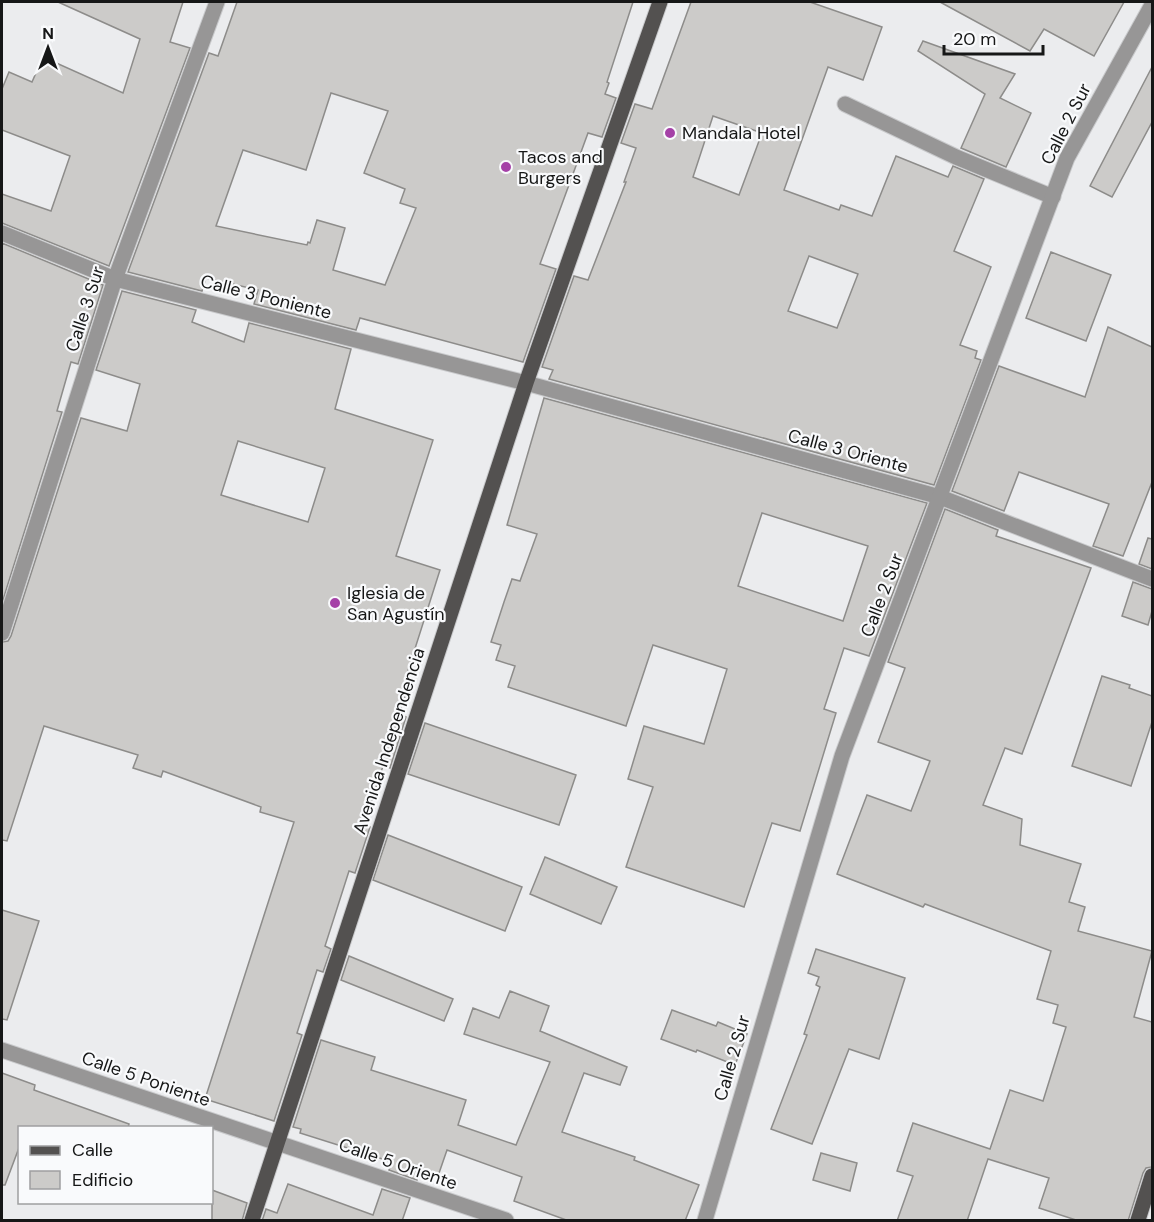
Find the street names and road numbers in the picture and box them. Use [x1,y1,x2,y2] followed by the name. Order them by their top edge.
[1035,79,1097,169] street label: Calle 2 Sur
[60,263,110,355] street label: Calle 3 Sur
[198,269,334,325] street label: Calle 3 Poniente
[785,423,911,479] street label: Calle 3 Oriente
[855,549,909,641] street label: Calle 2 Sur
[347,645,431,837] street label: Avenida Independencia
[708,1012,756,1104] street label: Calle 2 Sur
[79,1046,213,1112] street label: Calle 5 Poniente
[335,1132,461,1196] street label: Calle 5 Oriente

